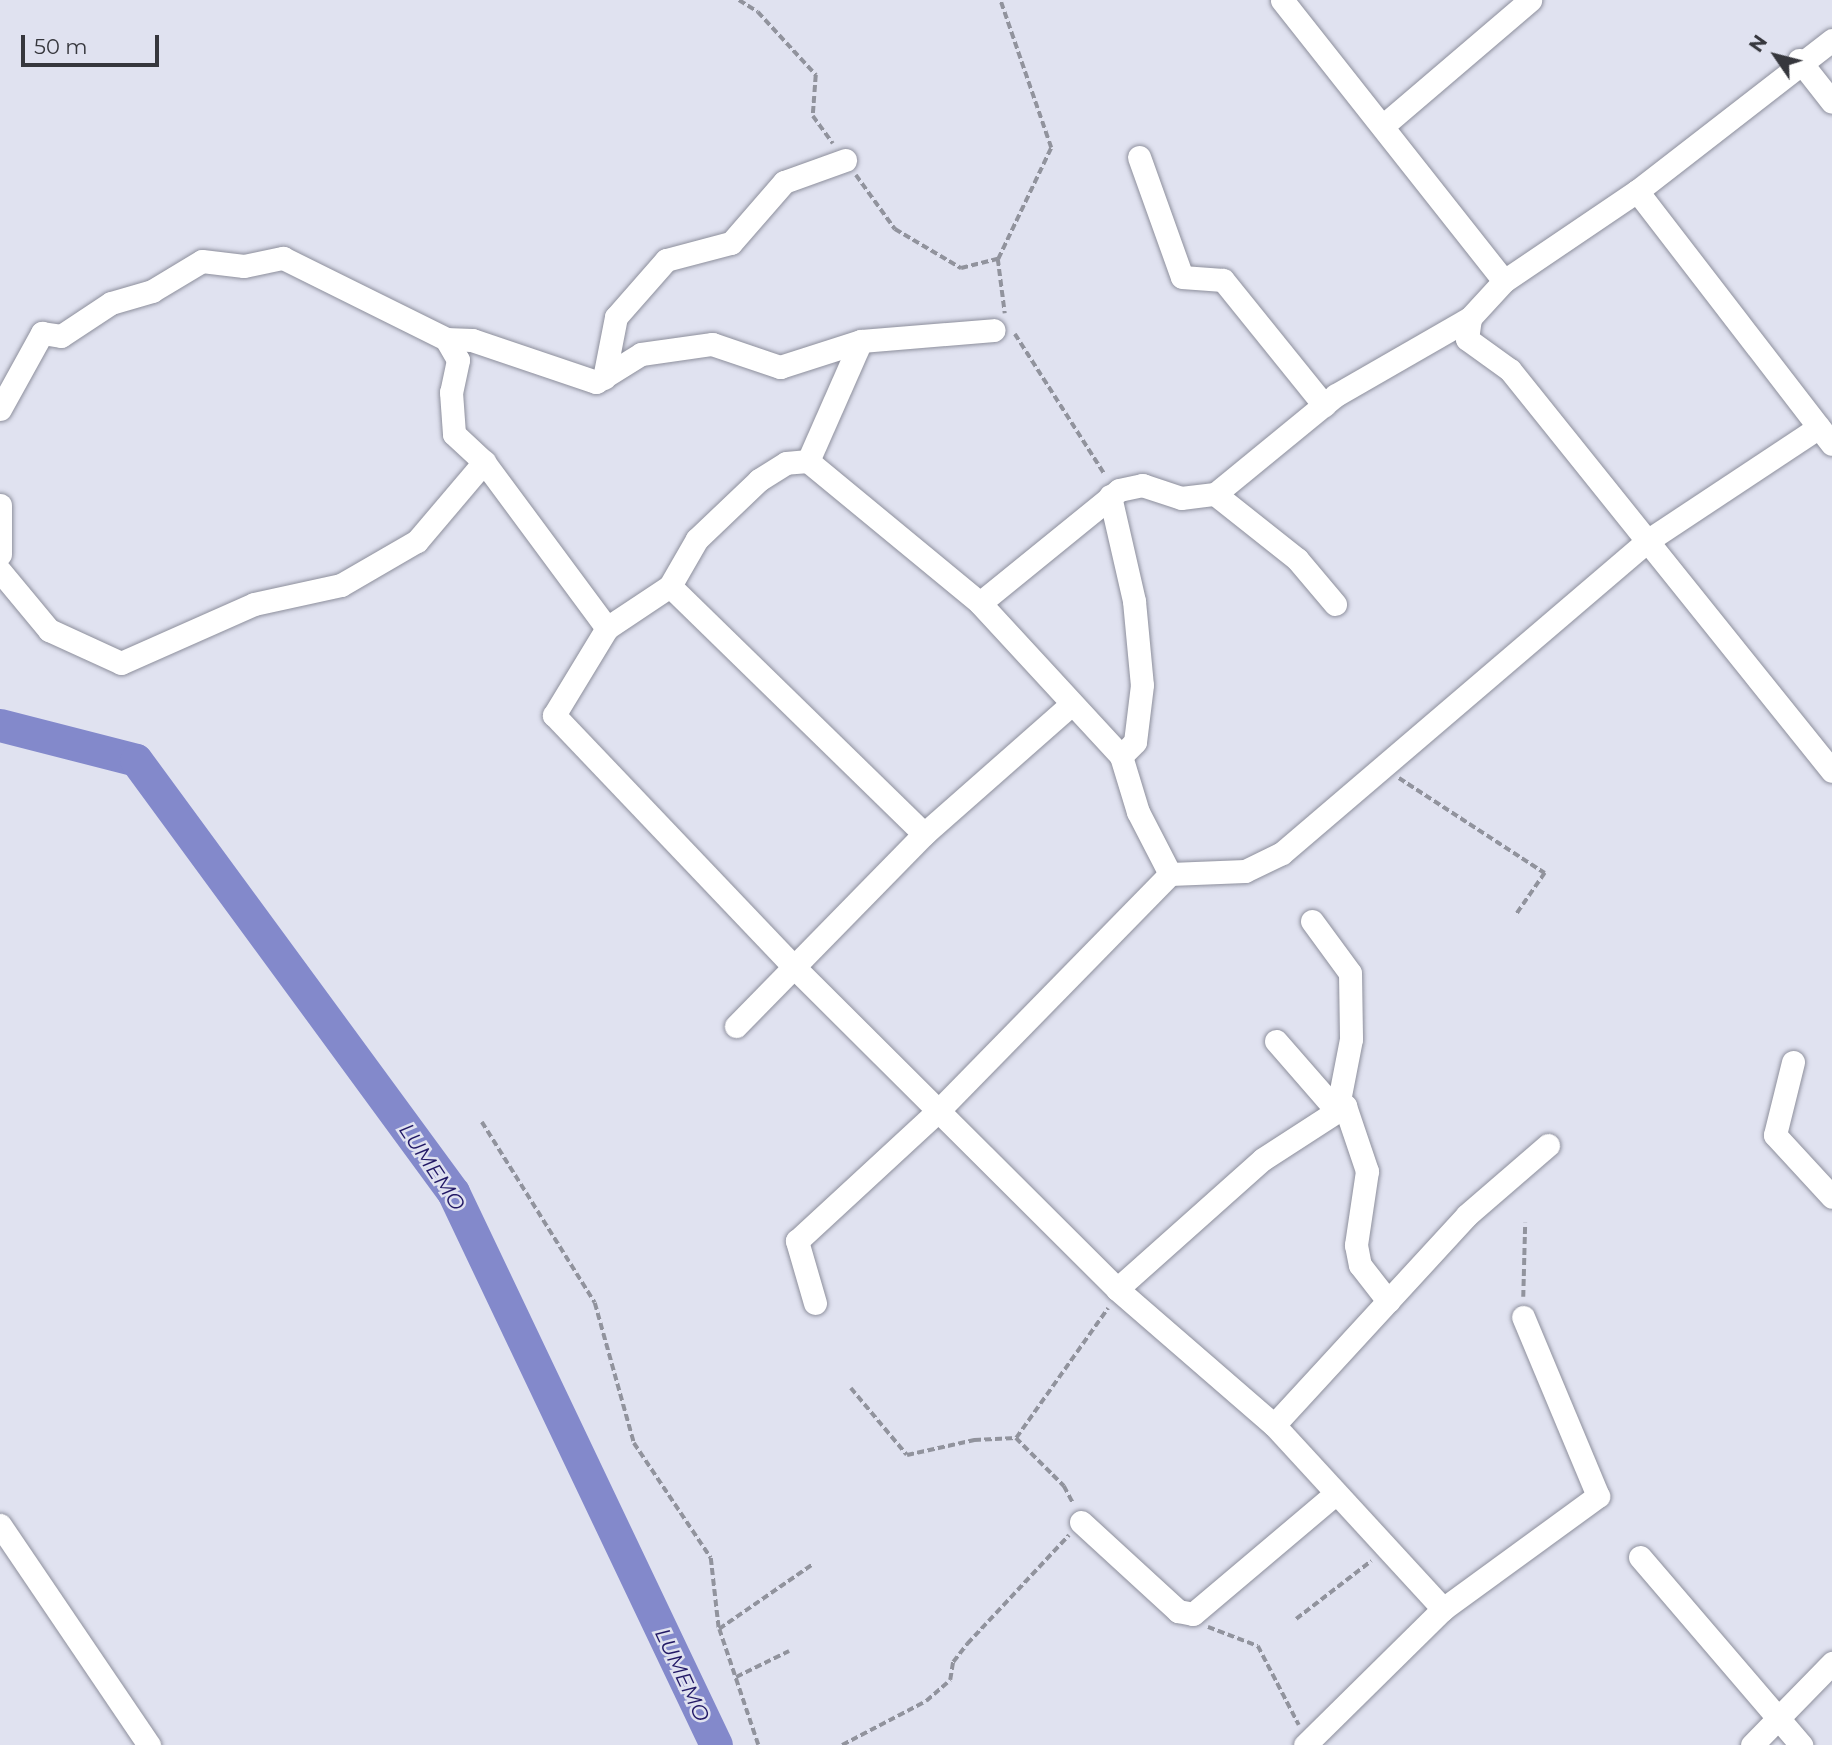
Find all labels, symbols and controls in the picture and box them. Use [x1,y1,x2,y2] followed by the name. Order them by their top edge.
[24,21,163,65] scale bar
[1741,21,1811,91] north arrow
[1745,31,1772,57] text: N
[34,34,88,59] text: 50 m
[394,1118,470,1216] water label: LUMEMO
[649,1624,715,1726] water label: LUMEMO

